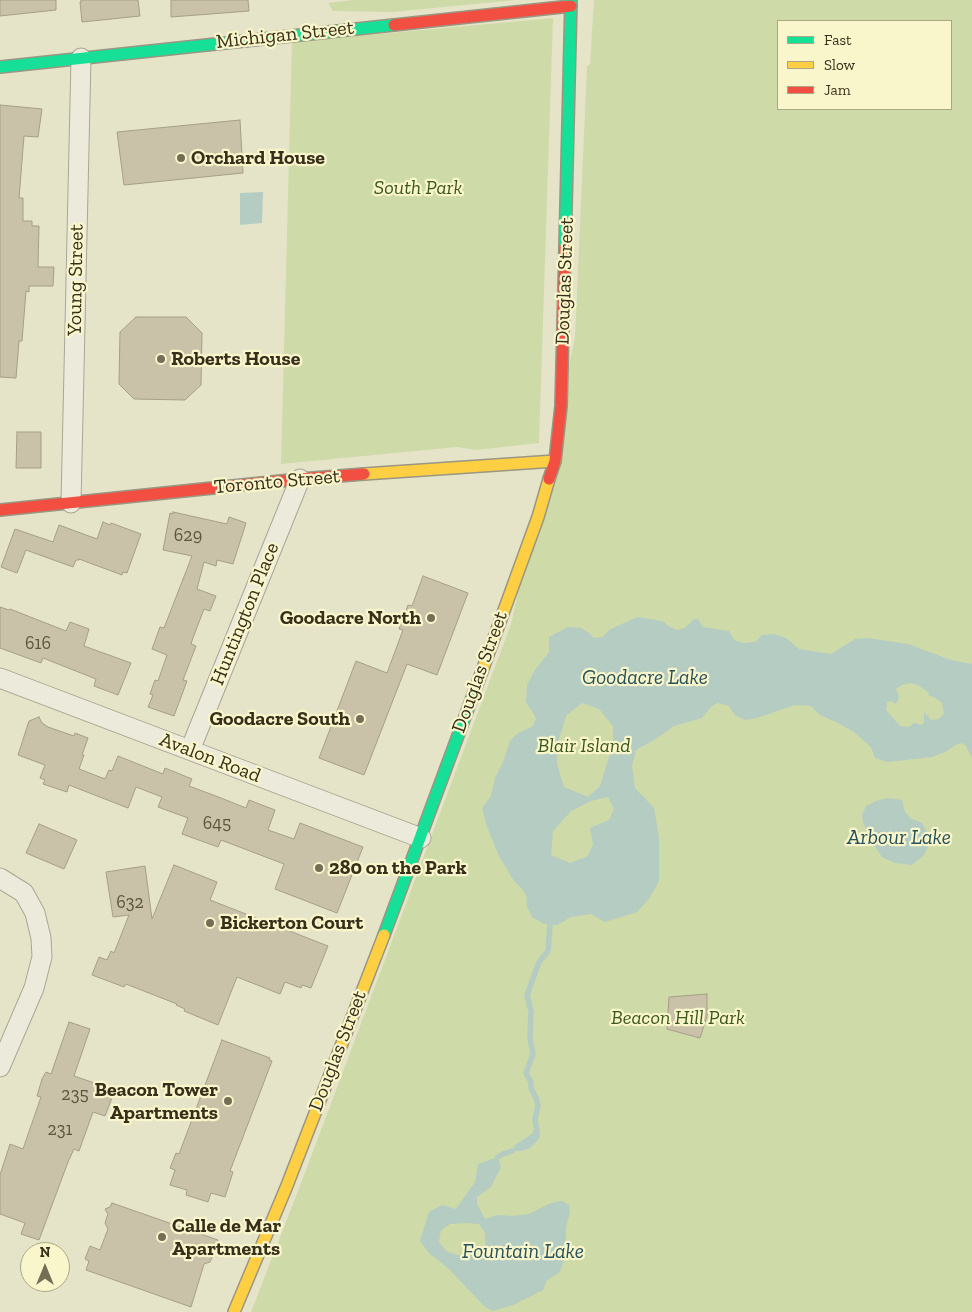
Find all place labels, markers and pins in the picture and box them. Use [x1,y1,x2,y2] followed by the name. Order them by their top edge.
[191,146,325,170] place label: Orchard House
[175,152,187,164] marker: Orchard House
[171,347,300,371] place label: Roberts House
[155,353,167,365] marker: Roberts House
[280,606,421,630] place label: Goodacre North
[425,612,437,624] marker: Goodacre North
[209,707,350,731] place label: Goodacre South
[354,713,366,725] marker: Goodacre South
[329,856,467,880] place label: 280 on the Park
[313,862,325,874] marker: 280 on the Park
[220,911,363,935] place label: Bickerton Court
[204,917,216,929] marker: Bickerton Court
[95,1078,218,1125] place label: Beacon Tower Apartments
[222,1095,234,1107] marker: Beacon Tower Apartments
[172,1214,281,1261] place label: Calle de Mar Apartments
[156,1231,168,1243] marker: Calle de Mar Apartments

